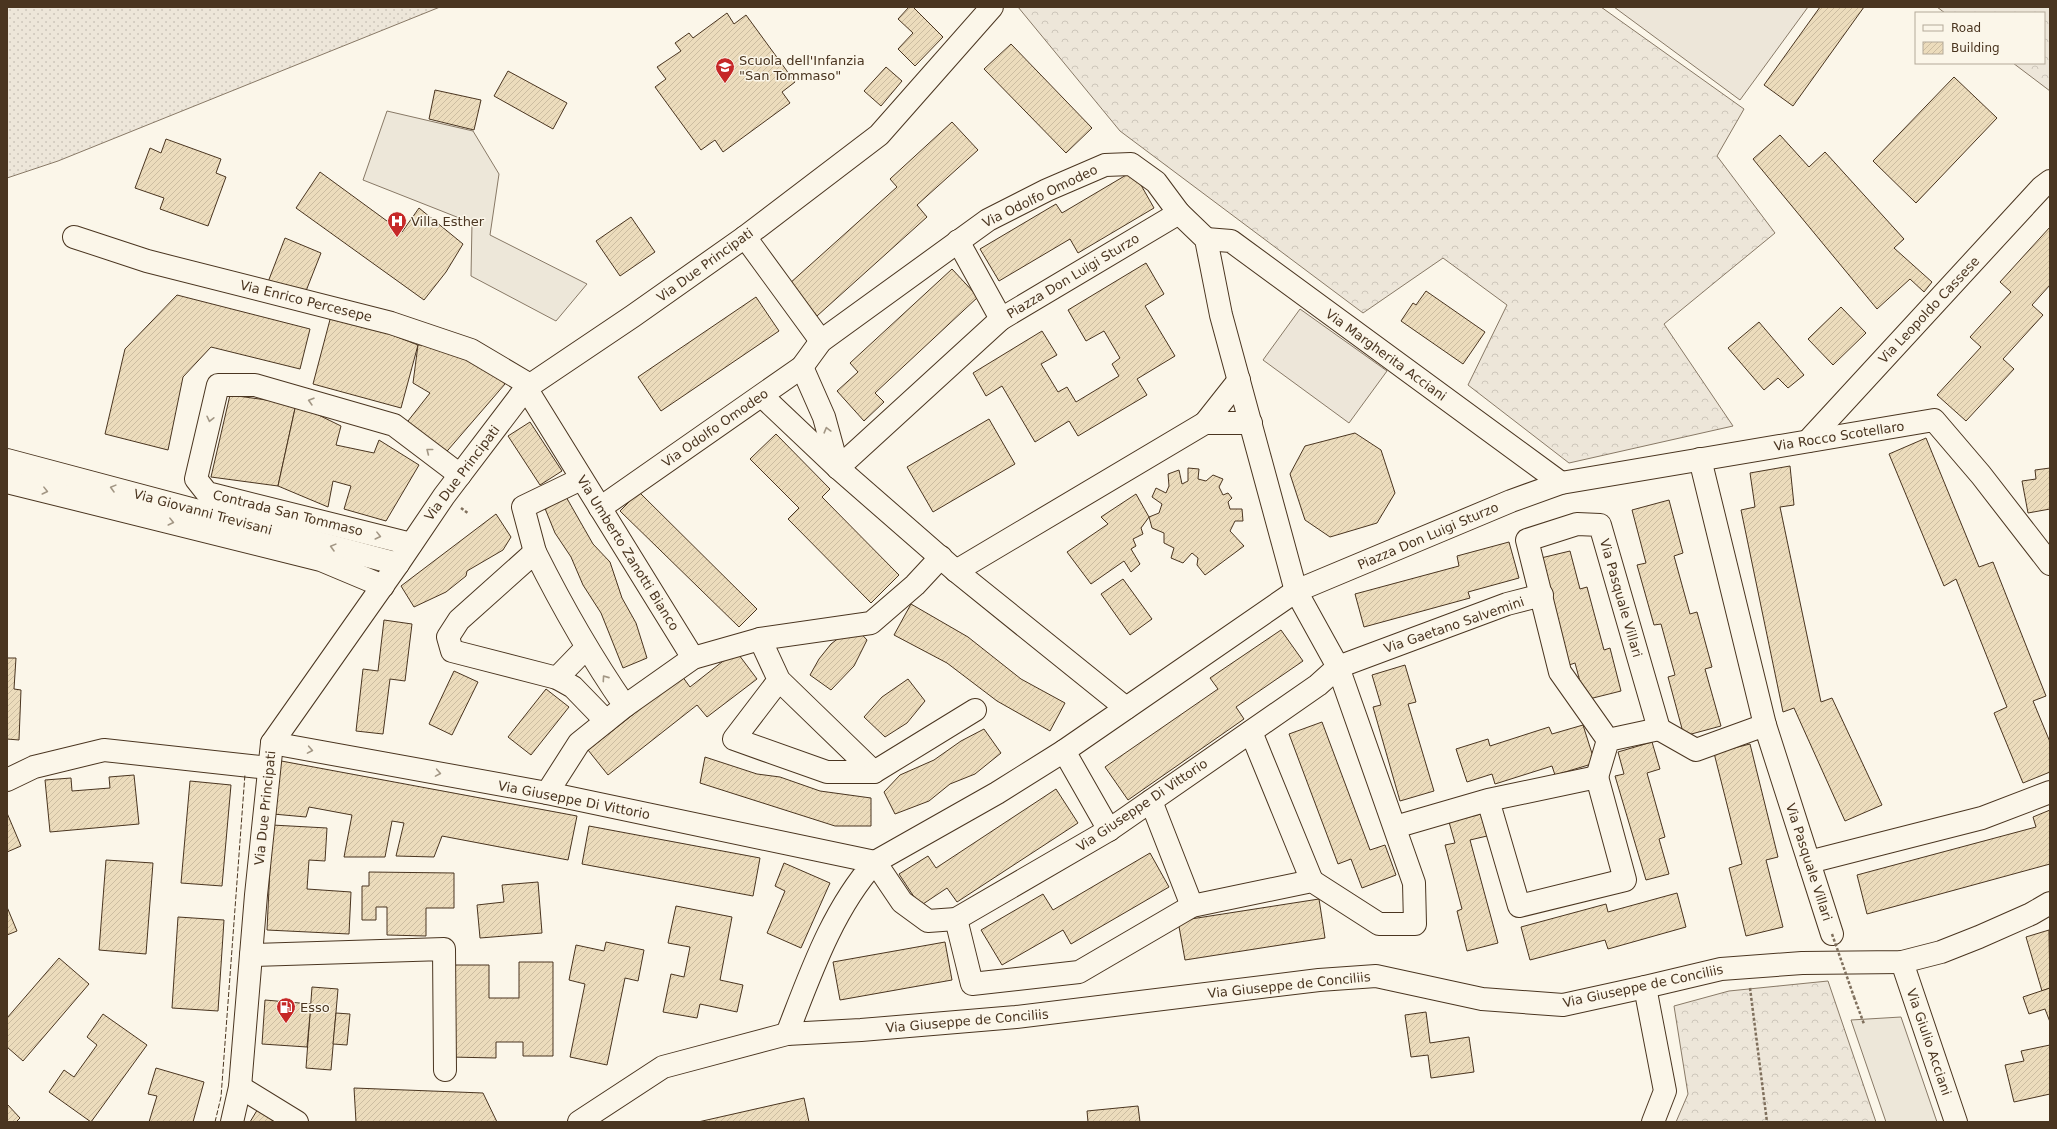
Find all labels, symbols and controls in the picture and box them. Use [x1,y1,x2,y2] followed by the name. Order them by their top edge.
[1915,12,2045,64] legend
[1951,21,1981,35] text: Road
[1951,41,2000,55] text: Building
[739,53,865,83] place label: Scuola dell'Infanzia "San Tommaso"
[714,56,736,84] school or university icon: Scuola dell'Infanzia "San Tommaso"
[980,162,1100,230] street label: Via Odolfo Omodeo
[386,210,408,238] hospital icon: Villa Esther
[411,214,485,229] place label: Villa Esther
[654,225,756,305] street label: Via Due Principati
[1004,230,1142,322] street label: Piazza Don Luigi Sturzo
[1875,253,1983,367] street label: Via Leopoldo Cassese
[238,277,374,325] street label: Via Enrico Percesepe
[1323,306,1449,404] street label: Via Margherita Acciani
[659,386,771,470] street label: Via Odolfo Omodeo
[308,397,315,406] one-way arrow
[207,416,215,422] one-way arrow
[1773,418,1905,454] street label: Via Rocco Scotellaro
[421,422,503,524] street label: Via Due Principati
[823,427,832,434] one-way arrow
[426,449,433,456] one-way arrow
[574,473,682,633] street label: Via Umberto Zanotti Bianco
[110,484,117,493] one-way arrow
[132,486,274,538] street label: Via Giovanni Trevisani
[42,487,48,495] one-way arrow
[211,487,365,539] street label: Contrada San Tommaso
[1355,499,1501,573] street label: Piazza Don Luigi Sturzo
[168,518,174,526] one-way arrow
[375,531,381,539] one-way arrow
[1597,537,1645,659] street label: Via Pasquale Villari
[330,543,337,552] one-way arrow
[1382,594,1526,656] street label: Via Gaetano Salvemini
[603,675,610,682] one-way arrow
[307,745,313,754] one-way arrow
[252,750,278,866] street label: Via Due Principati
[1074,756,1210,854] street label: Via Giuseppe Di Vittorio
[435,769,441,777] one-way arrow
[497,778,651,822] street label: Via Giuseppe Di Vittorio
[1783,801,1835,923] street label: Via Pasquale Villari
[1561,962,1725,1010] street label: Via Giuseppe de Conciliis
[1207,969,1371,1001] street label: Via Giuseppe de Conciliis
[1904,987,1954,1097] street label: Via Giulio Acciani
[275,996,297,1024] fuel station icon: Esso
[300,1000,330,1015] place label: Esso
[885,1006,1049,1036] street label: Via Giuseppe de Conciliis

